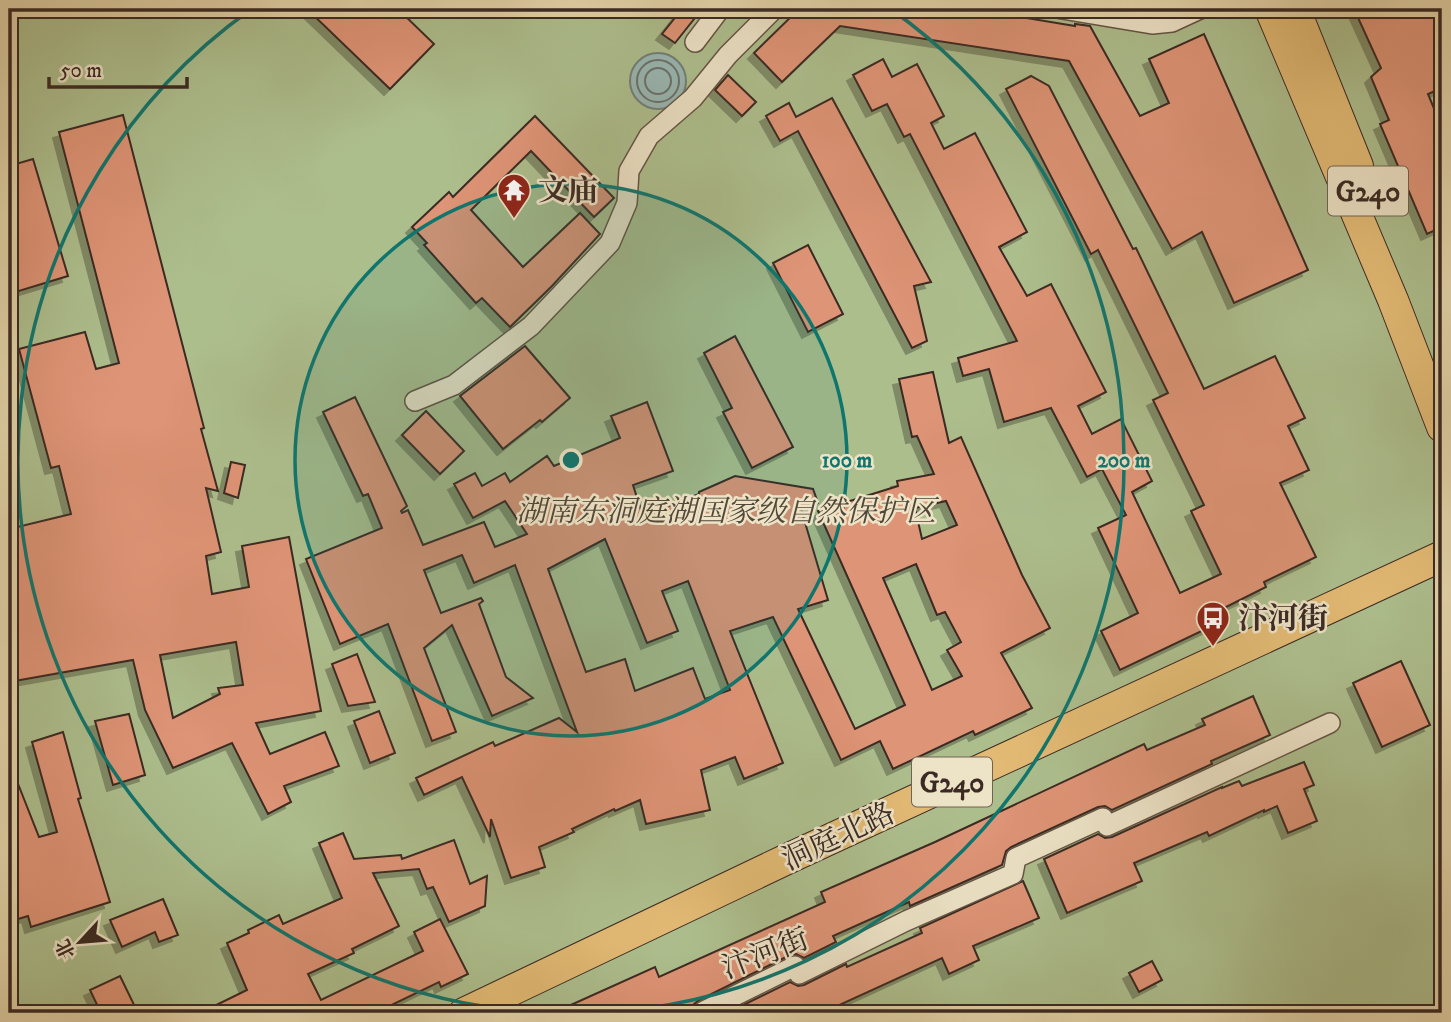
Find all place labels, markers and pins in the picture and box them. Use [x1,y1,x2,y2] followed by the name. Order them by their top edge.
[495,171,533,220] temple icon: 文庙
[538,173,598,210] place label: 文庙
[559,448,583,472] centre of rings
[1194,599,1232,648] bus stop icon: 汴河街
[1238,601,1328,638] place label: 汴河街

